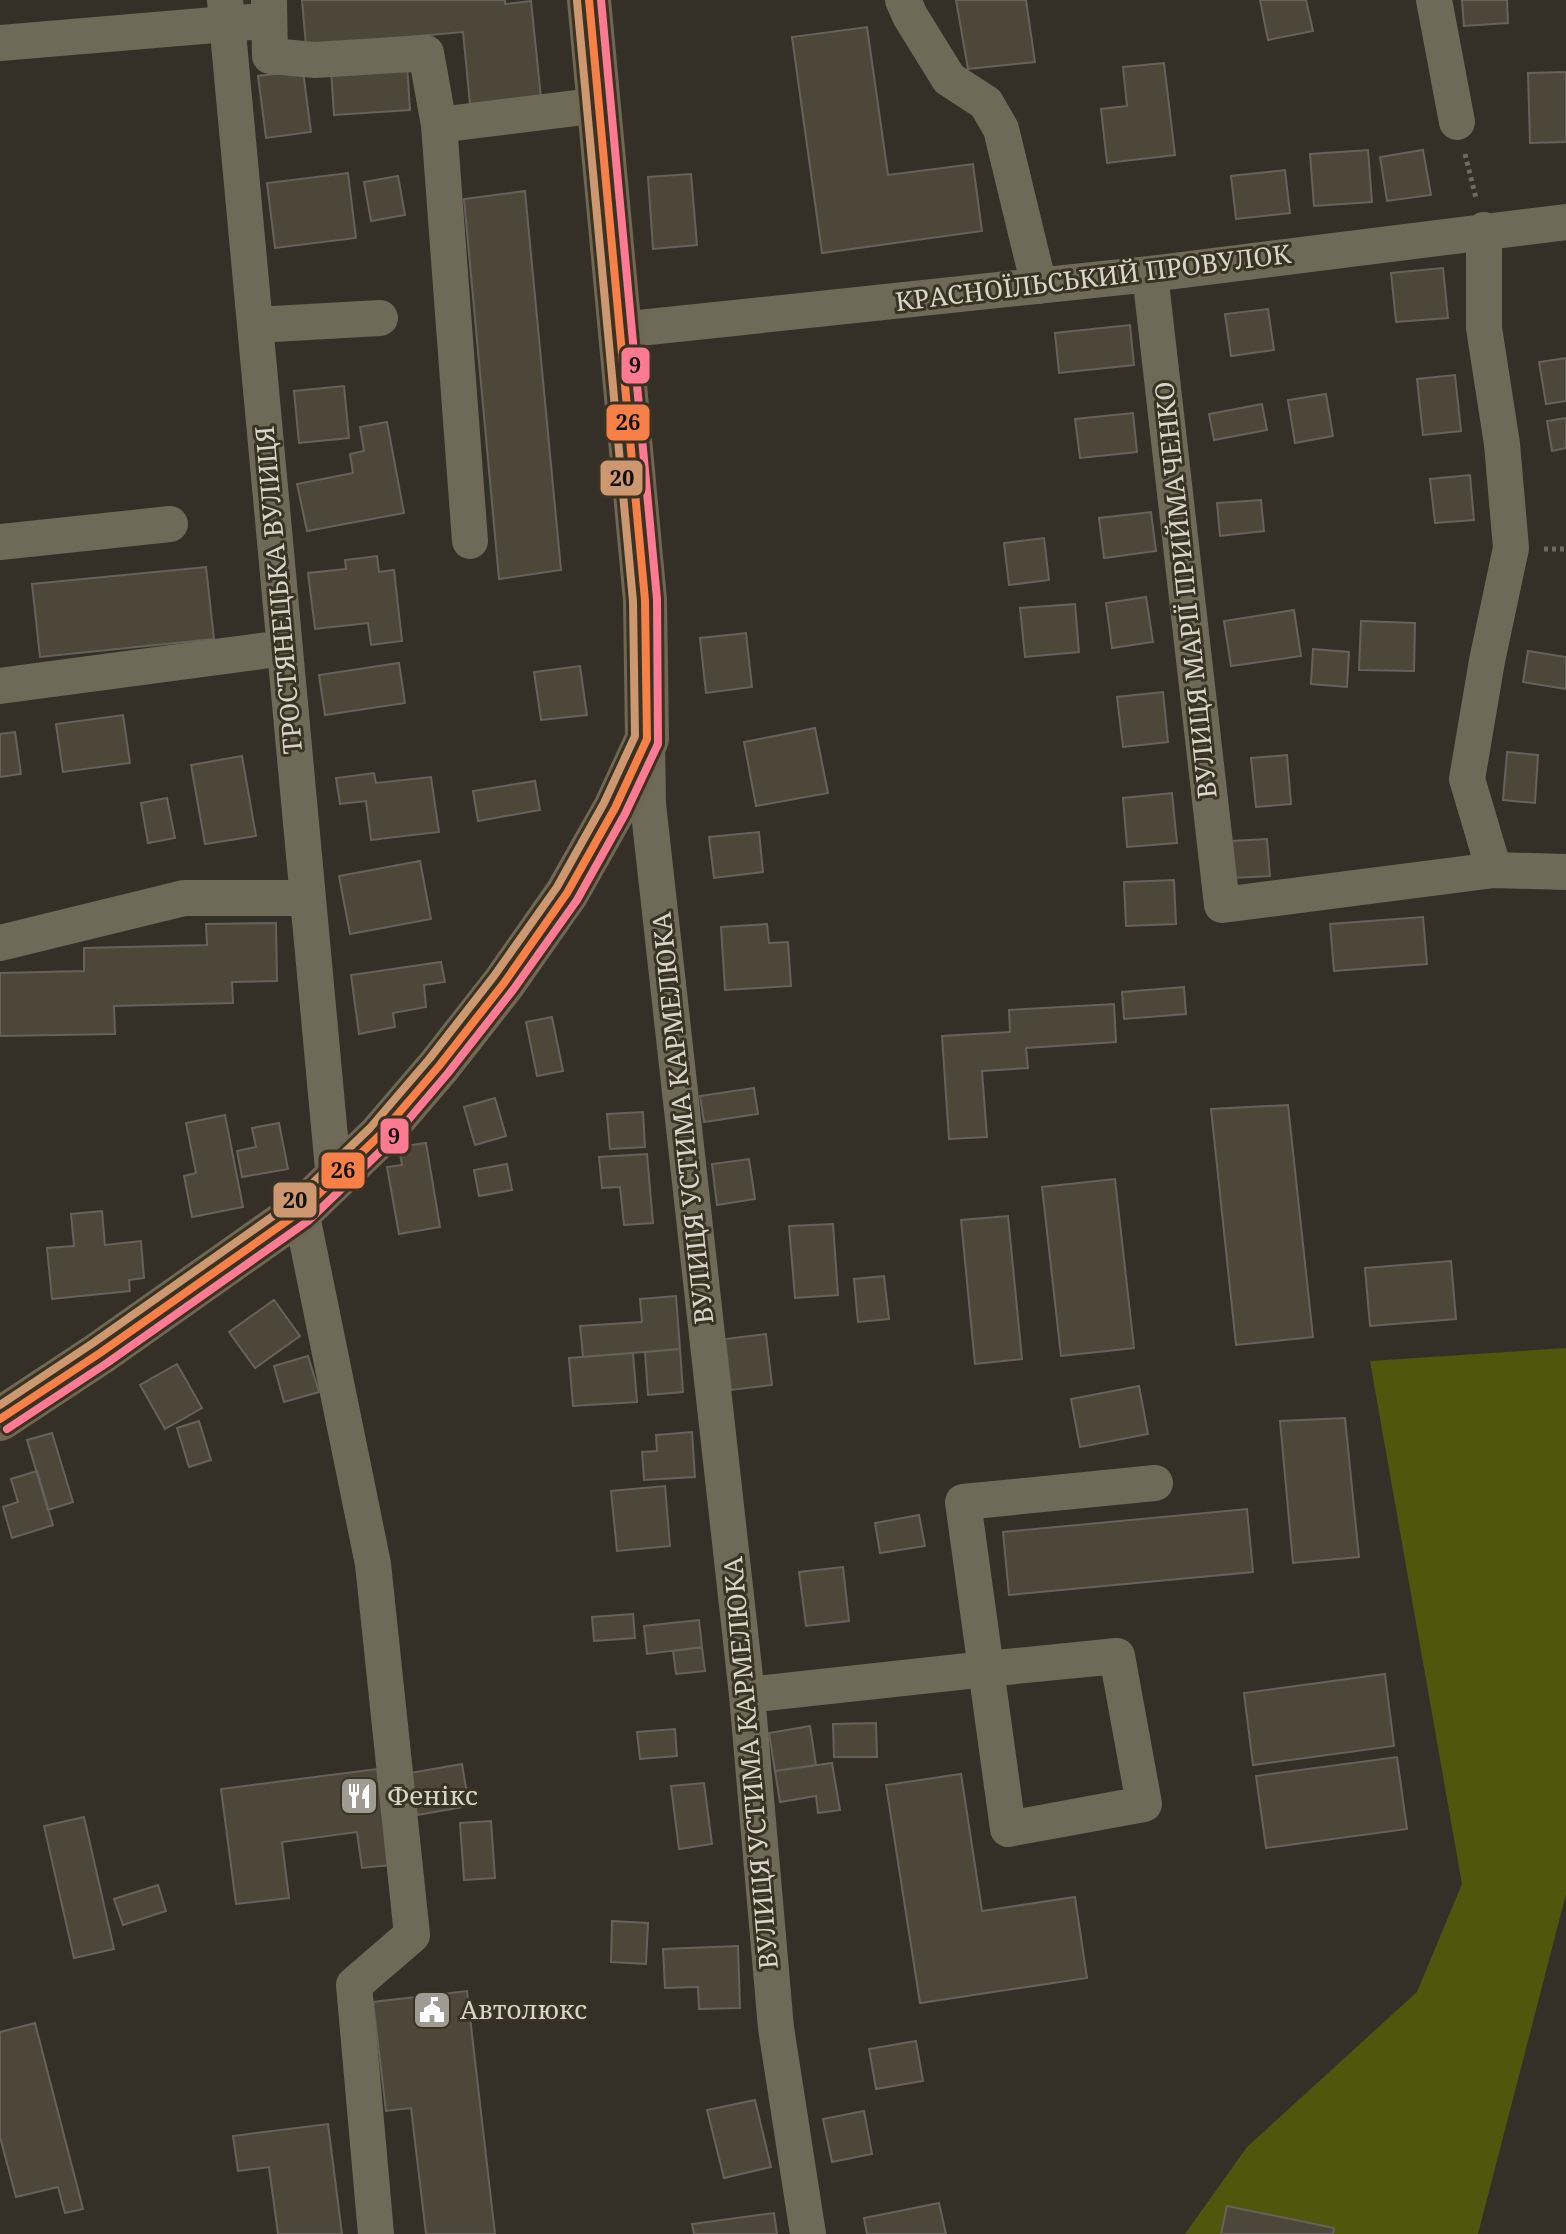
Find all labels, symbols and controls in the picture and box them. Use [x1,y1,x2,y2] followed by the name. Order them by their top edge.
[893,235,1293,319] street label: КРАСНОЇЛЬСЬКИЙ ПРОВУЛОК
[620,346,651,385] line badge: 9
[629,349,641,379] text: 9
[1145,380,1225,800] street label: ВУЛИЦЯ МАРІЇ ПРИЙМАЧЕНКО
[605,403,651,442] line badge: 26
[616,406,640,436] text: 26
[246,425,310,756] street label: ТРОСТЯНЕЦЬКА ВУЛИЦЯ
[599,459,644,497] line badge: 20
[610,462,634,492] text: 20
[642,910,722,1326] street label: ВУЛИЦЯ УСТИМА КАРМЕЛЮКА
[379,1117,410,1155] line badge: 9
[388,1120,400,1150] text: 9
[320,1151,366,1190] line badge: 26
[331,1154,355,1184] text: 26
[272,1181,318,1219] line badge: 20
[283,1184,307,1214] text: 20
[714,1555,786,1971] street label: ВУЛИЦЯ УСТИМА КАРМЕЛЮКА
[338,1775,380,1817] restaurant icon: Фенікс
[387,1777,478,1813] place label: Фенікс
[411,1989,453,2031] public building icon: Автолюкс
[460,1991,587,2027] place label: Автолюкс

